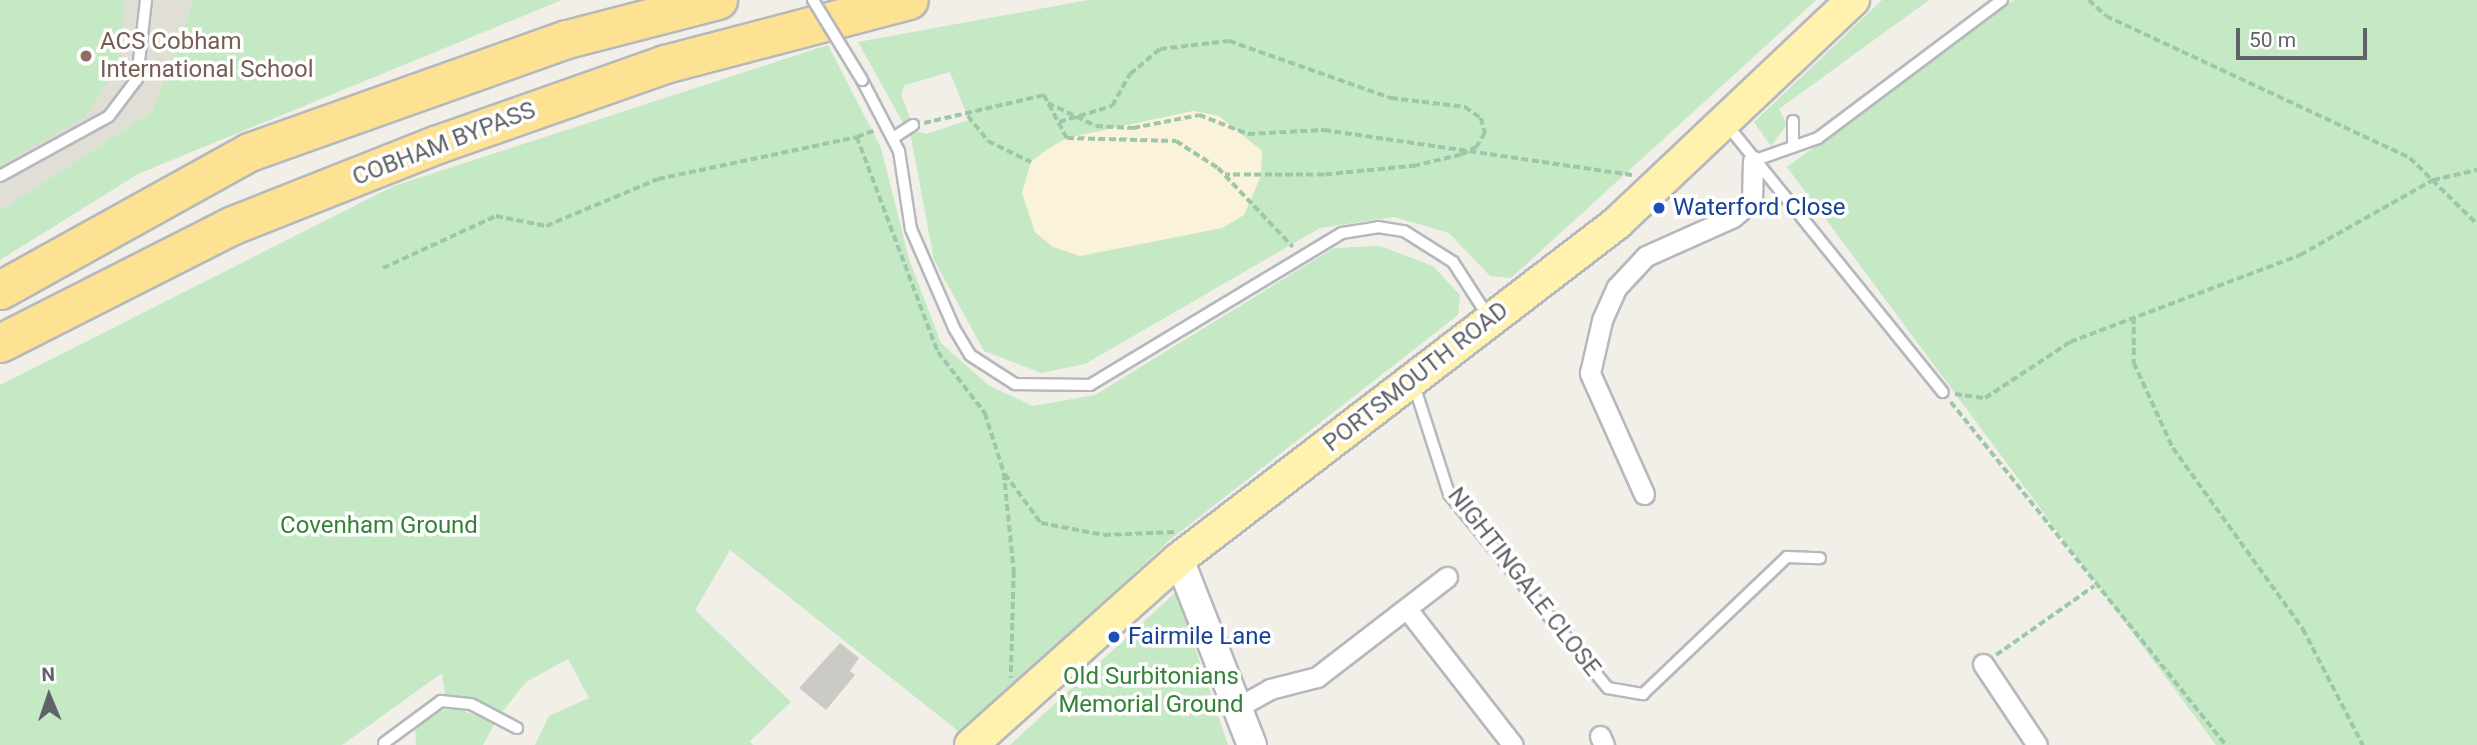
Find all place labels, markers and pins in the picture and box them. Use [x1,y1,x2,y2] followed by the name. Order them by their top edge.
[100,28,314,84] place label: ACS Cobham International School
[78,48,94,64] marker: ACS Cobham International School
[1673,194,1846,222] place label: Waterford Close
[1651,200,1667,216] marker: Waterford Close
[1128,623,1271,651] place label: Fairmile Lane
[1106,629,1122,645] marker: Fairmile Lane

